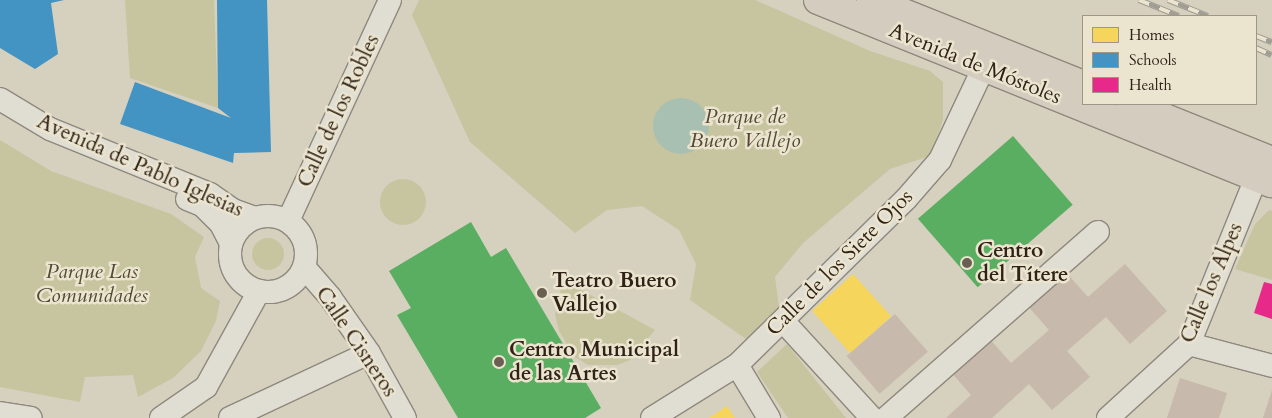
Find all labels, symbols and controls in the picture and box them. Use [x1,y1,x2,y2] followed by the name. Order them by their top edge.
[1082,15,1257,105] legend
[885,18,1065,110] street label: Avenida de Móstoles
[1129,25,1174,45] text: Homes
[293,31,385,191] street label: Calle de los Robles
[1129,50,1177,70] text: Schools
[1129,75,1172,95] text: Health
[690,104,800,154] park label: Parque de Buero Vallejo
[33,109,247,223] street label: Avenida de Pablo Iglesias
[761,184,919,342] street label: Calle de los Siete Ojos
[1175,219,1249,347] street label: Calle los Alpes
[977,238,1068,288] place label: Centro del Títere
[961,257,973,269] marker: Centro del Títere
[36,259,148,309] park label: Parque Las Comunidades
[552,268,677,318] place label: Teatro Buero Vallejo
[310,282,402,402] street label: Calle Cisneros
[536,287,548,299] marker: Teatro Buero Vallejo
[509,337,679,387] place label: Centro Municipal de las Artes
[493,356,505,368] marker: Centro Municipal de las Artes

